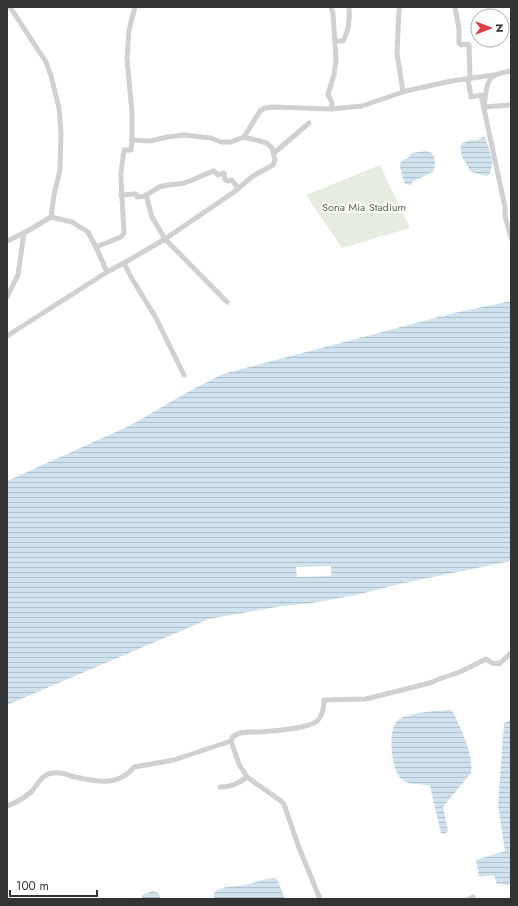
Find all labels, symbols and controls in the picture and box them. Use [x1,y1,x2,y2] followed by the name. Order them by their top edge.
[470,8,510,48] north arrow
[492,24,508,32] text: N
[322,199,406,215] park label: Sona Mia Stadium
[10,872,97,898] scale bar
[16,877,49,895] text: 100 m

